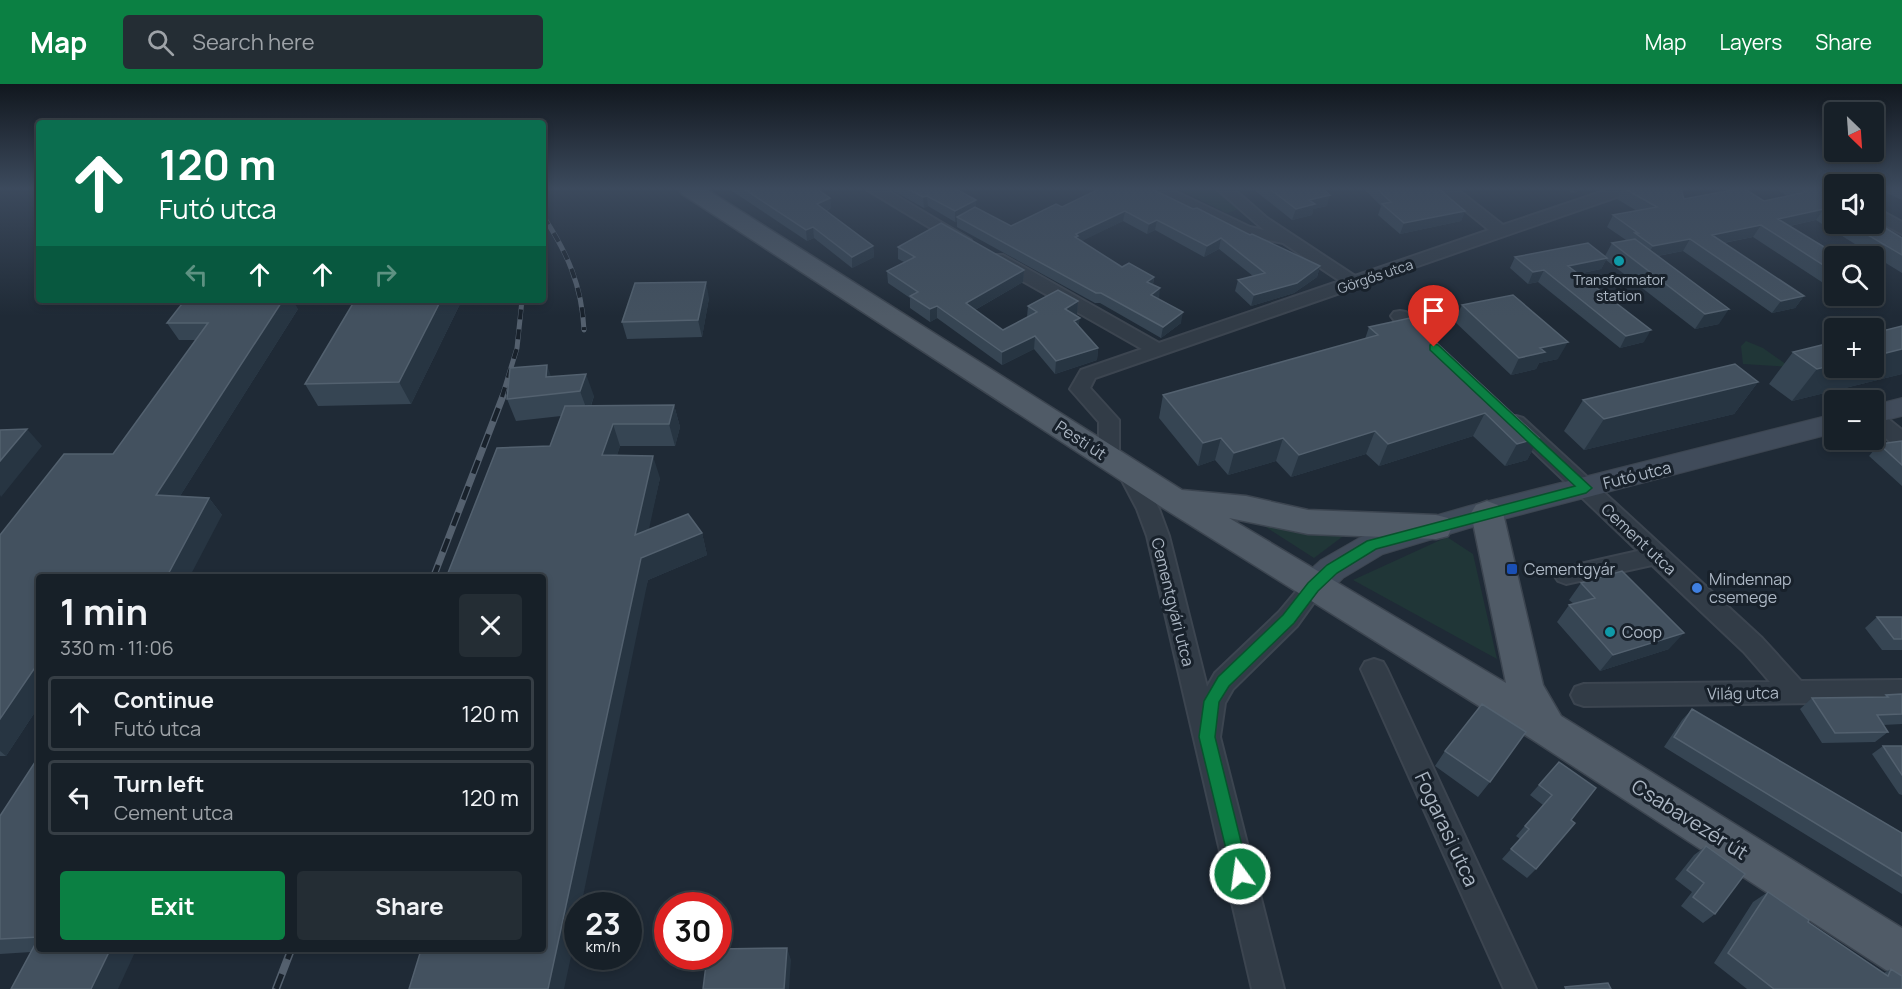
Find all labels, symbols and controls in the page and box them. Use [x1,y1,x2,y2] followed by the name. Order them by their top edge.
[123,15,543,69] search box
[30,23,87,61] text: Map
[144,26,177,59] icon: search
[192,27,315,57] text: Search here
[1645,28,1686,56] text: Map
[1719,28,1782,56] text: Layers
[1815,28,1872,56] text: Share
[1824,102,1884,162] north arrow
[1824,102,1884,450] map controls
[159,135,276,193] text: 120 m
[60,144,138,222] icon: ahead
[1824,174,1884,234] button: sound
[159,190,276,227] text: Futó utca
[1824,246,1884,306] button: search
[1335,254,1415,298] street label: Görgős utca
[1612,254,1626,268] marker: Transformator station
[180,258,213,291] icon: left
[243,258,276,291] icon: ahead
[306,258,339,291] icon: ahead
[369,258,402,291] icon: right
[1573,270,1665,305] place label: Transformator station
[1408,285,1459,347] pin
[1417,294,1450,327] icon: arrive
[1824,318,1884,378] button: +
[1824,390,1884,450] button: −
[1051,415,1111,465] street label: Pesti út
[1601,456,1673,494] street label: Futó utca
[1597,498,1681,580] street label: Cement utca
[1146,536,1200,668] street label: Cementgyári utca
[1524,558,1616,580] place label: Cementgyár
[1505,562,1519,576] marker: Cementgyár
[1709,568,1792,608] place label: Mindennap csemege
[1690,581,1704,595] marker: Mindennap csemege
[60,587,148,636] text: 1 min
[459,594,522,657] button: close
[1622,621,1662,643] place label: Coop
[1603,625,1617,639] marker: Coop
[60,634,174,661] text: 330 m · 11:06
[1707,681,1779,705] street label: Világ utca
[114,685,214,715] text: Continue
[63,697,96,730] icon: ahead
[461,699,519,729] text: 120 m
[114,715,201,742] text: Futó utca
[1409,767,1485,891] street label: Fogarasi utca
[114,769,204,799] text: Turn left
[1627,772,1753,866] street label: Csabavezér út
[63,781,96,814] icon: left
[461,783,519,813] text: 120 m
[114,799,233,826] text: Cement utca
[1208,842,1272,906] position arrow
[60,871,285,940] button: Exit
[297,871,522,940] button: Share
[654,892,732,970] speed limit sign: 30
[585,903,621,944] text: 23
[586,936,620,957] text: km/h

